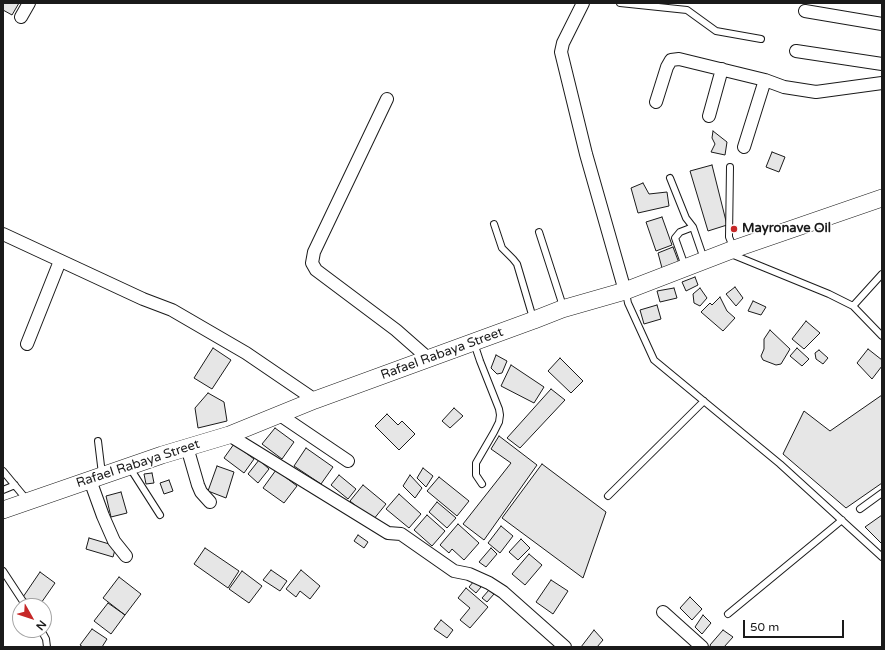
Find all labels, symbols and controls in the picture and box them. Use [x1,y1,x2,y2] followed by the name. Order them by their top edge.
[742,221,831,237] place label: Mayronave Oil
[729,224,739,234] marker: Mayronave Oil
[379,325,505,383] street label: Rafael Rabaya Street
[74,437,202,491] street label: Rafael Rabaya Street
[12,598,52,638] north arrow
[745,612,846,638] scale bar
[33,618,49,633] text: N
[750,620,779,634] text: 50 m

